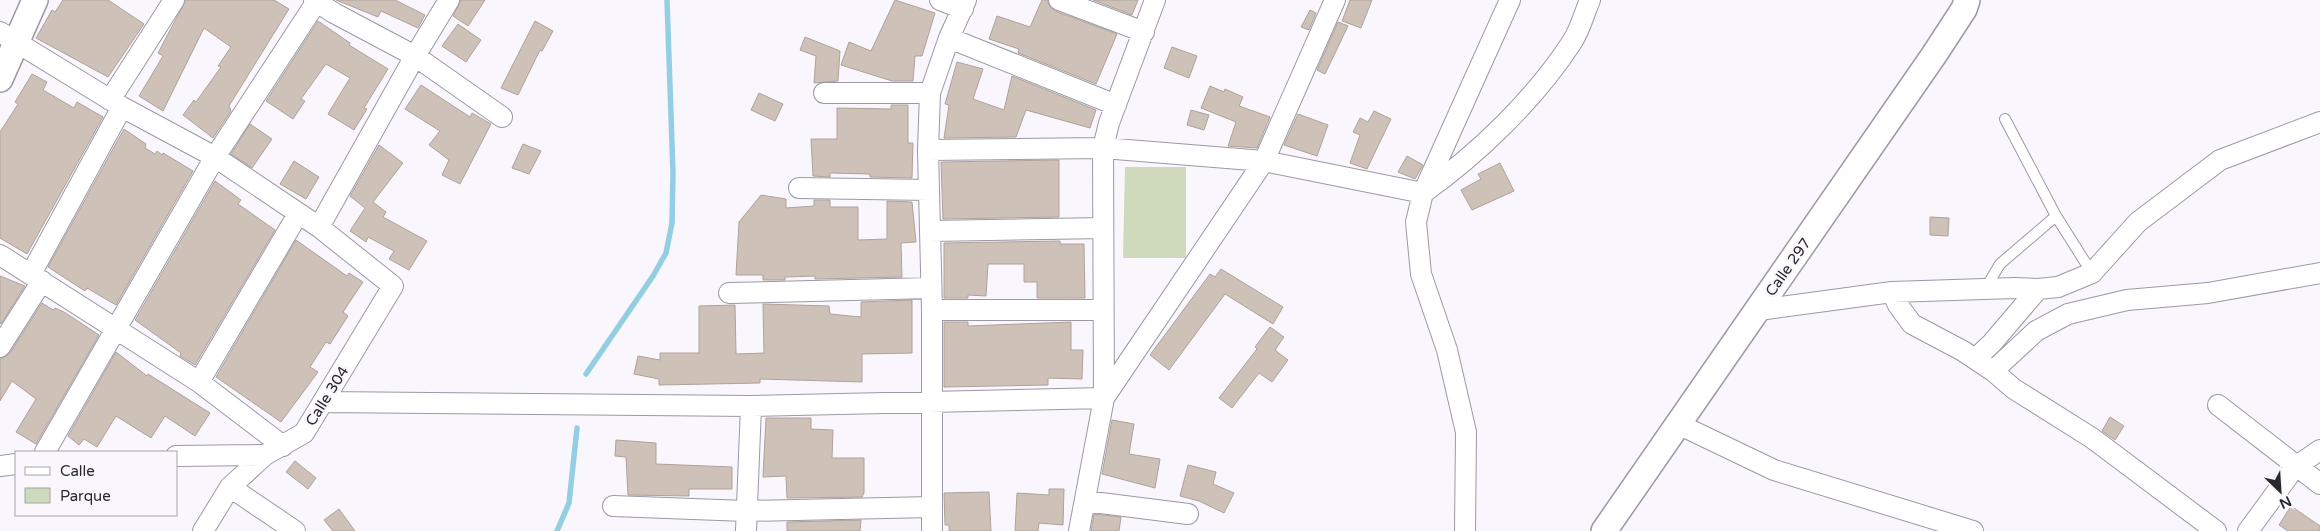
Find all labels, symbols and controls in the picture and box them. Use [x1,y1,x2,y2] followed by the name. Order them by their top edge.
[1761,234,1815,300] street label: Calle 297
[302,363,352,429] street label: Calle 304
[15,451,178,516] legend
[60,462,95,480] text: Calle
[2255,466,2305,516] north arrow
[60,487,111,505] text: Parque
[2277,492,2294,512] text: N

